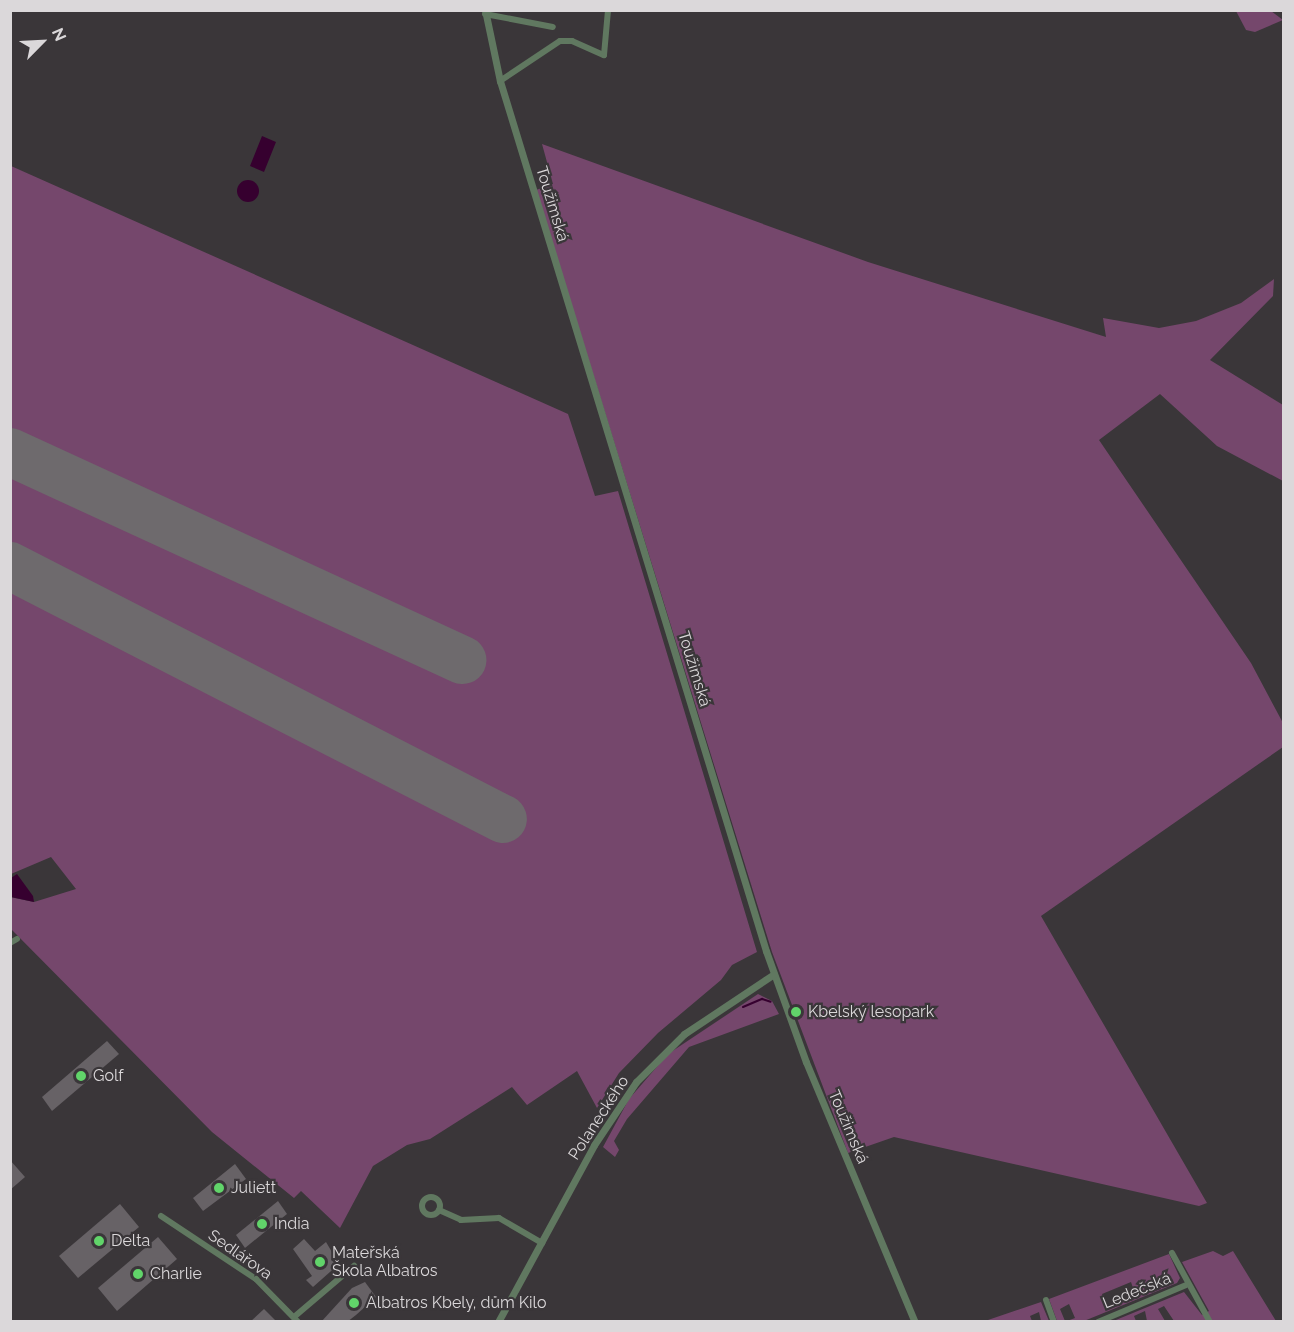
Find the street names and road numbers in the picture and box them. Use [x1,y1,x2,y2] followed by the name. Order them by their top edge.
[531,164,573,244] street label: Toužimská
[673,629,715,709] street label: Toužimská
[565,1072,633,1164] street label: Polaneckého
[824,1087,872,1167] street label: Toužimská
[204,1226,276,1284] street label: Sedlářova
[1100,1269,1174,1313] street label: Ledečská

